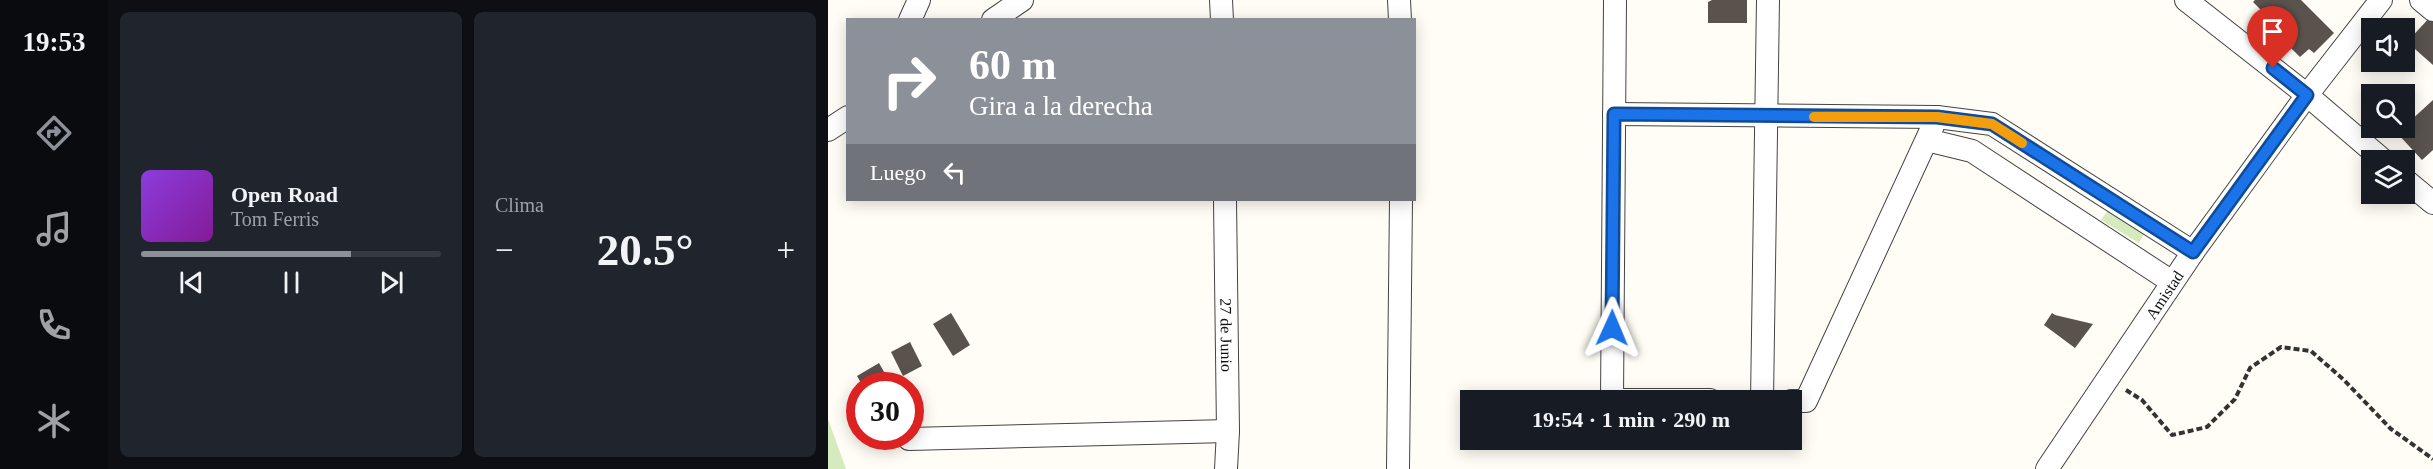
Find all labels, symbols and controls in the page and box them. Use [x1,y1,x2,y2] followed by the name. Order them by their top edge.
[2247,6,2298,68] pin
[2256,15,2289,48] icon: arrive
[2361,18,2415,204] map controls
[2361,18,2415,72] button: sound
[23,27,86,57] text: 19:53
[870,42,948,120] icon: right
[969,42,1057,88] text: 60 m
[2361,84,2415,138] button: search
[969,91,1153,121] text: Gira a la derecha
[33,112,75,154] icon: directions
[2361,150,2415,204] button: layers
[938,156,971,189] icon: left
[870,160,926,185] text: Luego
[231,182,338,207] text: Open Road
[495,194,544,216] text: Clima
[33,208,75,250] icon: music
[231,208,319,230] text: Tom Ferris
[597,225,693,275] text: 20.5°
[495,232,514,268] text: −
[776,232,795,268] text: +
[175,266,208,299] icon: previous
[275,266,308,299] icon: pause
[375,266,408,299] icon: next
[2142,268,2186,322] street label: Amistad
[1580,296,1644,360] position arrow
[1218,298,1236,372] street label: 27 de Junio
[33,304,75,346] icon: phone
[846,372,924,450] speed limit sign: 30
[33,400,75,442] icon: climate
[1532,407,1730,432] text: 19:54 · 1 min · 290 m

